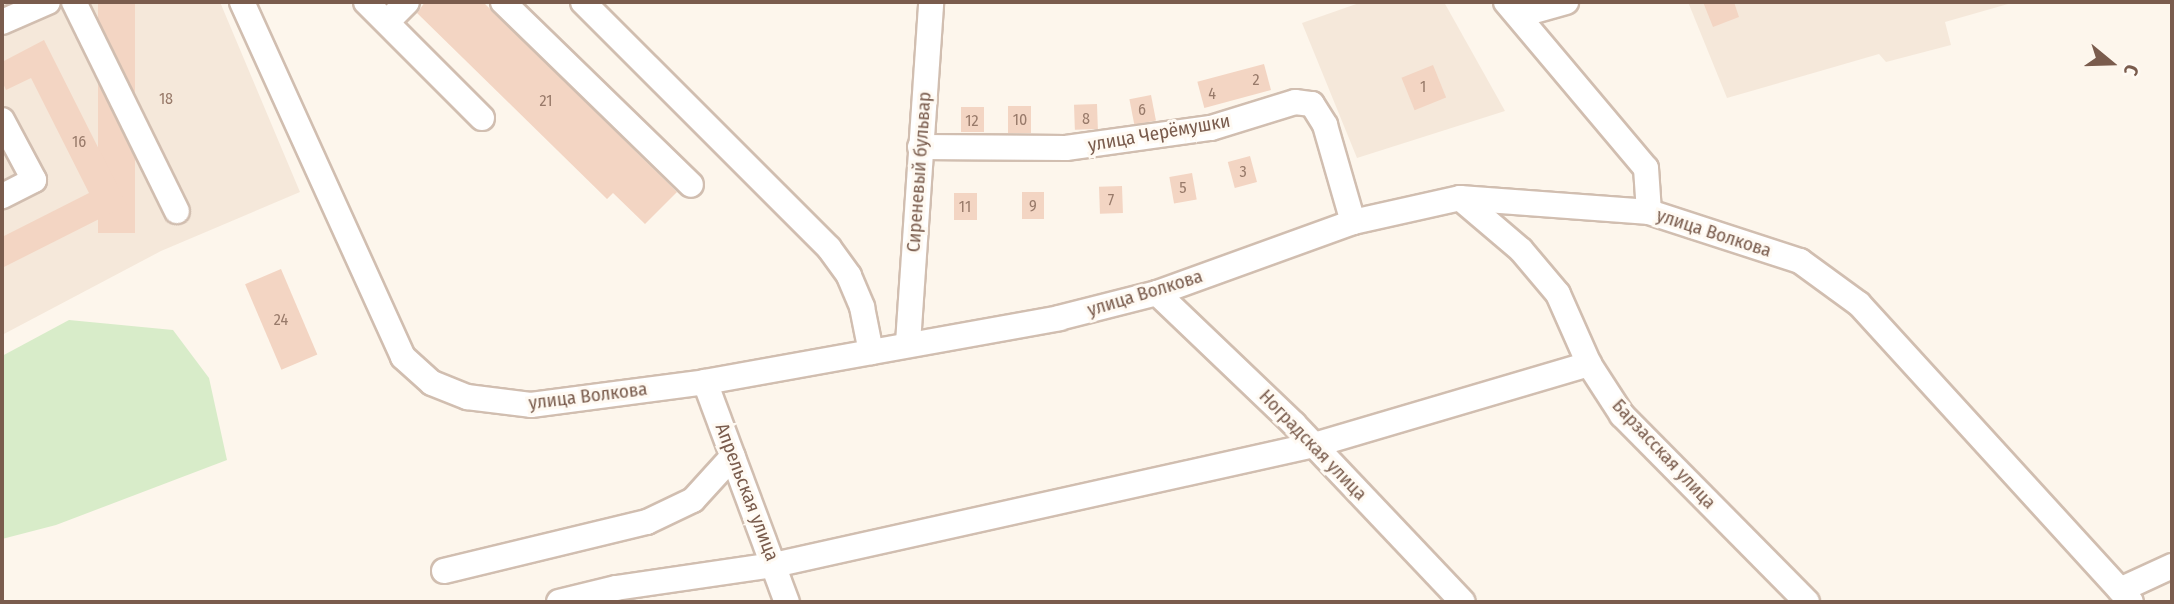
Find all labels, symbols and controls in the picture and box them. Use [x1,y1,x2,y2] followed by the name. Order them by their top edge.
[2076,28,2146,98] north arrow
[2119,62,2144,78] text: С
[1252,70,1260,90] house number: 2
[1420,77,1426,97] house number: 1
[1208,84,1216,104] house number: 4
[159,89,173,109] house number: 18
[540,91,552,111] house number: 21
[902,91,936,253] street label: Сиреневый бульвар
[1138,100,1146,120] house number: 6
[1082,109,1090,129] house number: 8
[1086,109,1232,157] street label: улица Черёмушки
[1013,110,1027,130] house number: 10
[965,111,979,131] house number: 12
[72,132,86,152] house number: 16
[1239,162,1247,182] house number: 3
[1179,178,1187,198] house number: 5
[1108,190,1114,210] house number: 7
[1029,196,1037,216] house number: 9
[959,197,971,217] house number: 11
[1654,204,1774,262] street label: улица Волкова
[1085,265,1205,321] street label: улица Волкова
[274,310,288,330] house number: 24
[527,377,649,415] street label: улица Волкова
[1254,385,1372,505] street label: Ноградская улица
[1607,394,1721,514] street label: Барзасская улица
[710,420,784,564] street label: Апрельская улица

